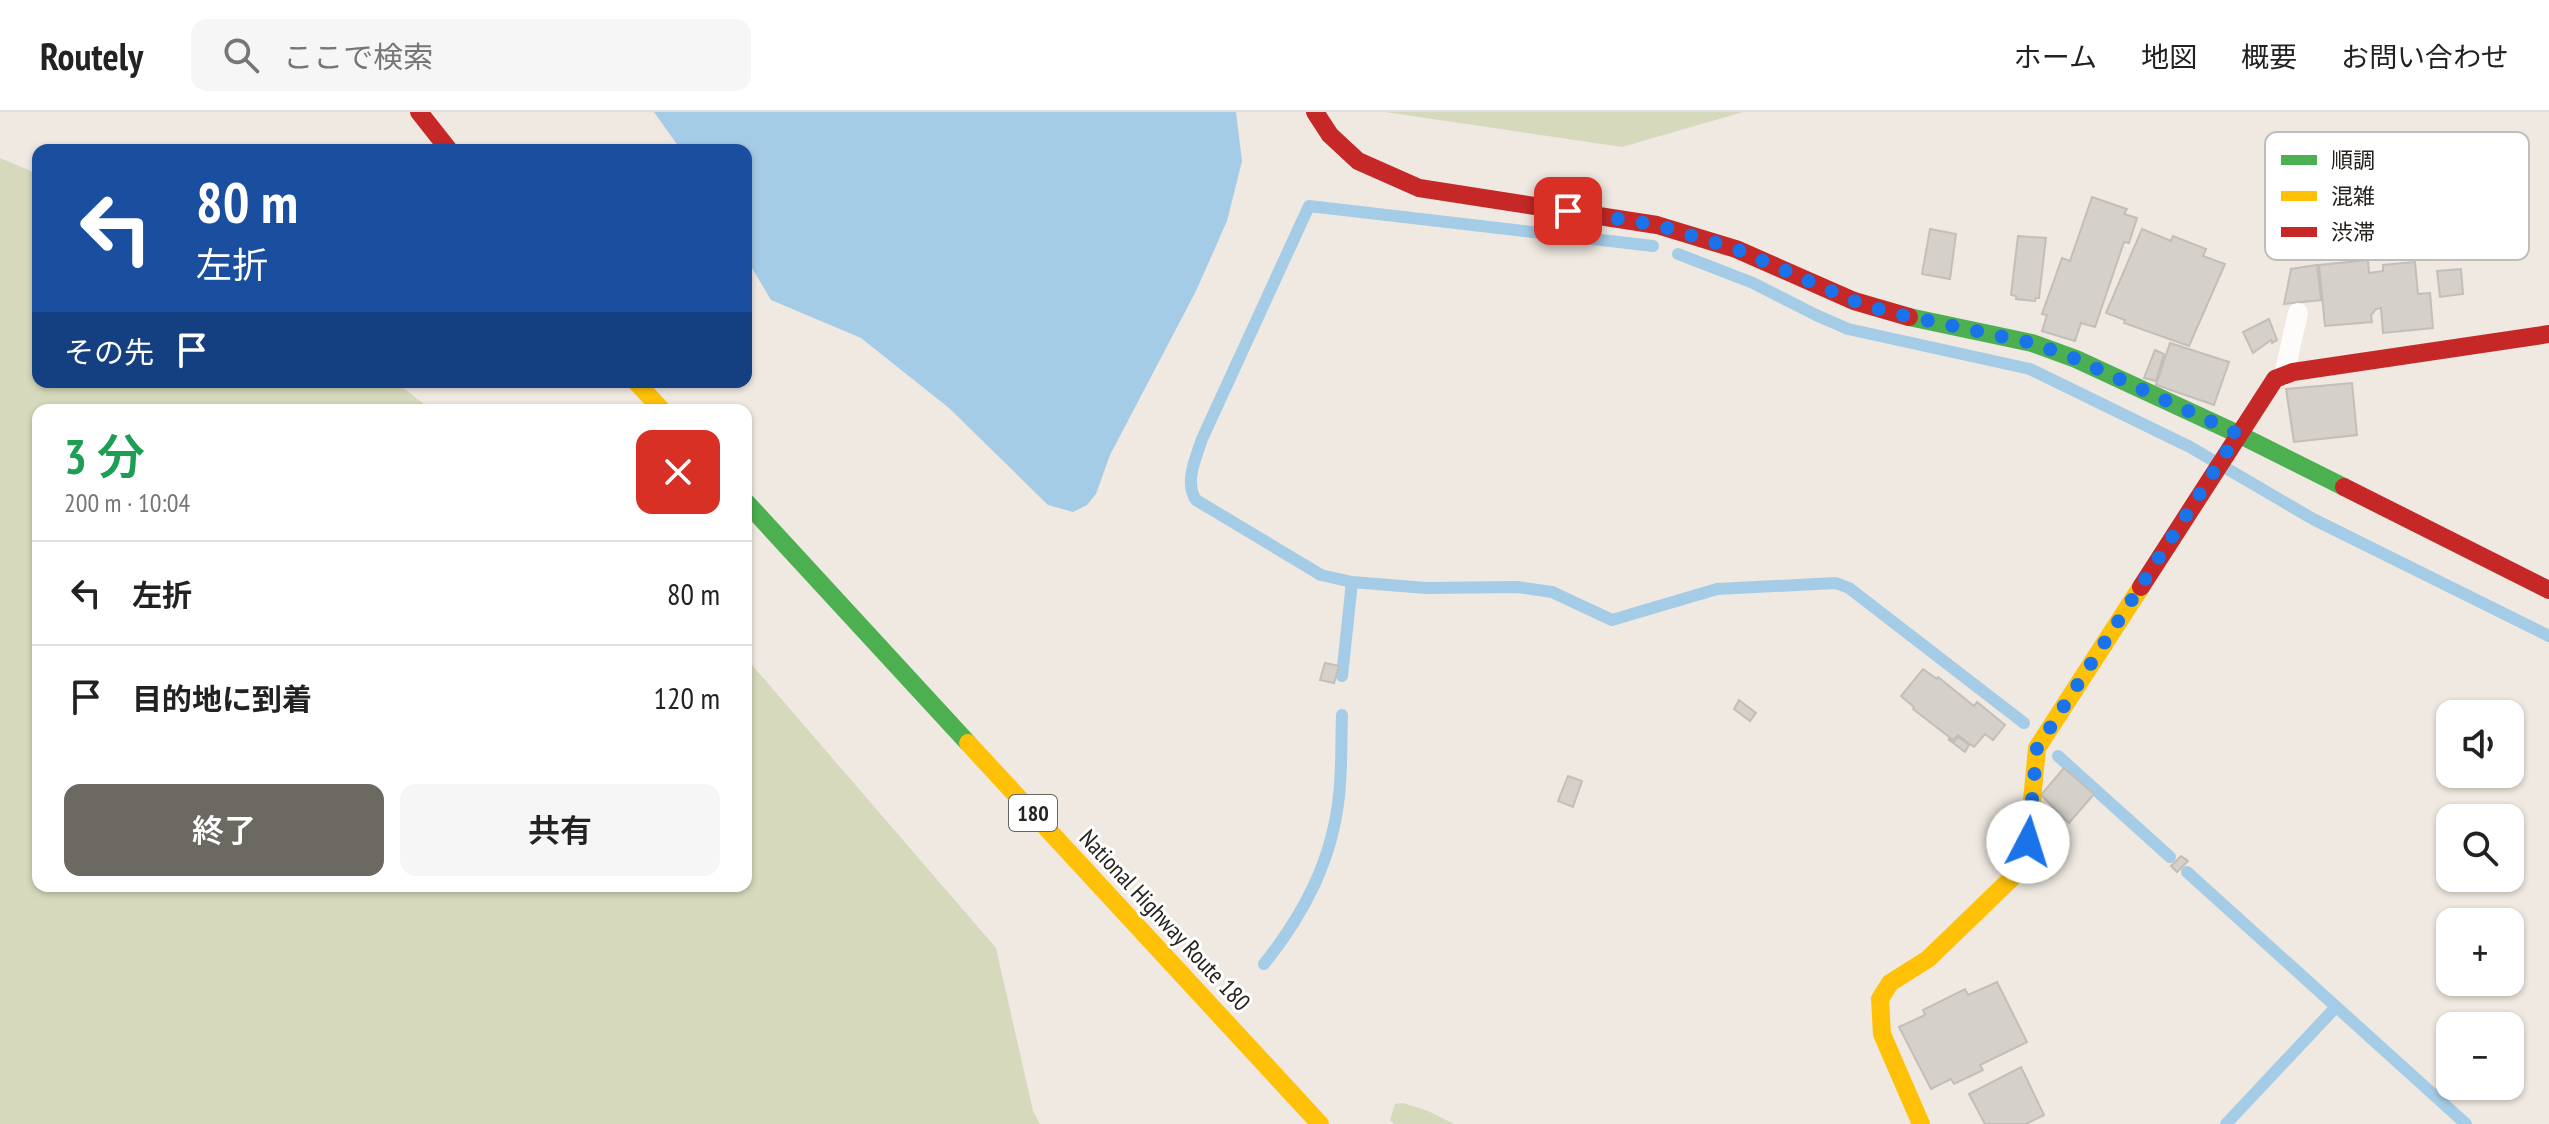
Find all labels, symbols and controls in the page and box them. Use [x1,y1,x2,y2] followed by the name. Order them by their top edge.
[191,19,751,91] search box
[40,31,143,80] text: Routely
[219,33,263,77] icon: search
[283,37,433,76] text: ここで検索
[2014,38,2097,75] text: ホーム
[2141,38,2197,75] text: 地図
[2241,38,2297,75] text: 概要
[2341,38,2509,75] text: お問い合わせ
[2265,132,2529,260] legend
[2331,146,2375,174] text: 順調
[196,166,298,238] text: 80 m
[64,176,168,280] icon: left
[1534,177,1602,245] pin
[2331,182,2375,210] text: 混雑
[1546,189,1590,233] icon: arrive
[2331,218,2375,246] text: 渋滞
[196,241,268,288] text: 左折
[170,328,214,372] icon: arrive
[64,332,154,371] text: その先
[64,425,145,487] text: 3 分
[636,430,720,514] button: close
[64,486,190,519] text: 200 m · 10:04
[64,571,108,615] icon: left
[667,574,720,613] text: 80 m
[132,575,192,614] text: 左折
[64,675,108,719] icon: arrive
[654,678,720,717] text: 120 m
[132,679,312,718] text: 目的地に到着
[2436,700,2524,1100] map controls
[2436,700,2524,788] button: sound
[64,784,384,876] button: 終了
[400,784,720,876] button: 共有
[1009,795,1057,831] road number: 180
[1986,800,2070,884] position arrow
[2436,804,2524,892] button: search
[1073,823,1257,1017] street label: National Highway Route 180
[2436,908,2524,996] button: +
[2436,1012,2524,1100] button: −

